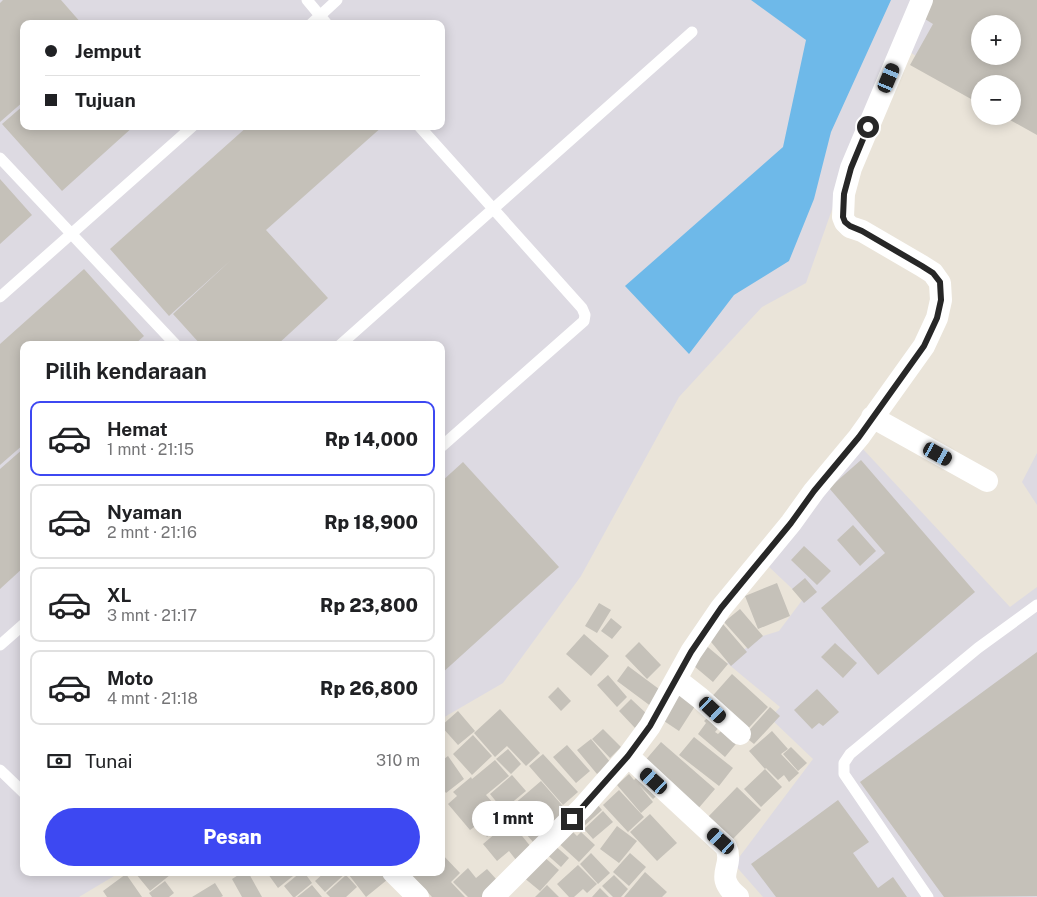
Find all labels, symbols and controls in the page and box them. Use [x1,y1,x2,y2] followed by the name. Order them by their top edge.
[971,15,1021,125] map controls
[971,15,1021,65] button: +
[75,40,141,62] text: Jemput
[876,61,901,95] car
[971,75,1021,125] button: −
[75,89,136,111] text: Tujuan
[857,116,879,138] route start
[45,358,207,384] text: Pilih kendaraan
[47,416,92,461] icon: car
[107,418,168,440] text: Hemat
[325,428,418,450] text: Rp 14,000
[107,440,194,459] text: 1 mnt · 21:15
[921,440,954,468] car
[47,499,92,544] icon: car
[107,501,182,523] text: Nyaman
[324,511,418,533] text: Rp 18,900
[107,523,197,542] text: 2 mnt · 21:16
[47,582,92,627] icon: car
[107,584,132,606] text: XL
[320,594,418,616] text: Rp 23,800
[107,606,197,625] text: 3 mnt · 21:17
[47,665,92,710] icon: car
[107,667,153,689] text: Moto
[320,677,418,699] text: Rp 26,800
[107,689,198,708] text: 4 mnt · 21:18
[696,694,729,726] car
[45,747,73,775] icon: cash
[85,750,133,772] text: Tunai
[376,751,420,770] text: 310 m
[637,765,670,797] car
[472,802,554,836] callout: 1 mnt
[45,808,420,866] button: Pesan
[561,808,583,830] route end
[492,809,534,828] text: 1 mnt
[704,825,737,857] car

